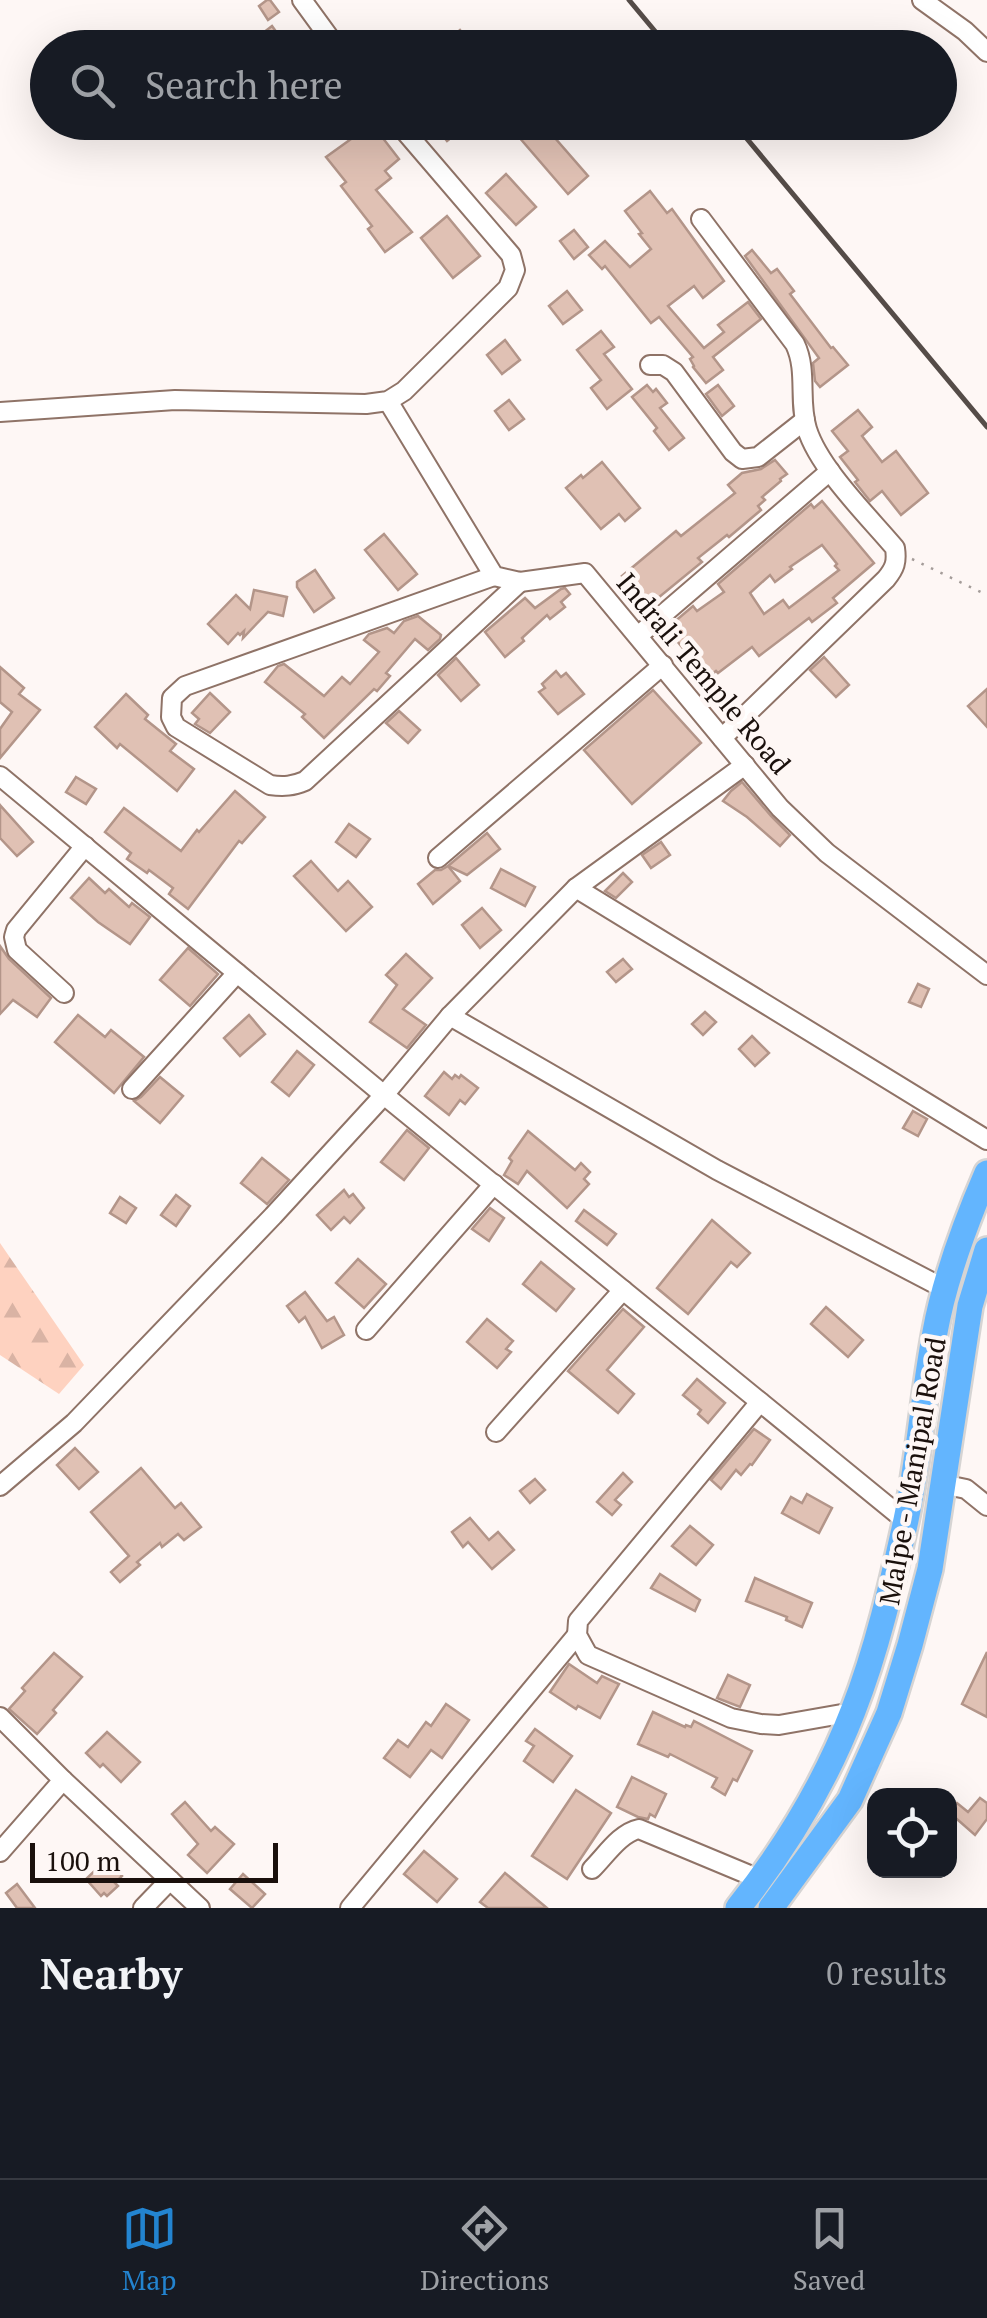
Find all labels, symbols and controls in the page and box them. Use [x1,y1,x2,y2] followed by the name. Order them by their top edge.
[30,30,957,140] search box
[65,58,120,113] icon: search
[145,60,343,110] text: Search here
[609,565,799,781] street label: Indrali Temple Road
[870,1334,954,1608] street label: Malpe - Manipal Road
[867,1788,957,1878] map controls
[867,1788,957,1878] button: locate
[30,1838,278,1882] scale bar
[45,1842,121,1879] text: 100 m
[40,1945,182,2001] text: Nearby
[826,1952,947,1994] text: 0 results
[122,2201,177,2298] tab: Map
[420,2201,549,2298] tab: Directions
[793,2201,865,2298] tab: Saved

